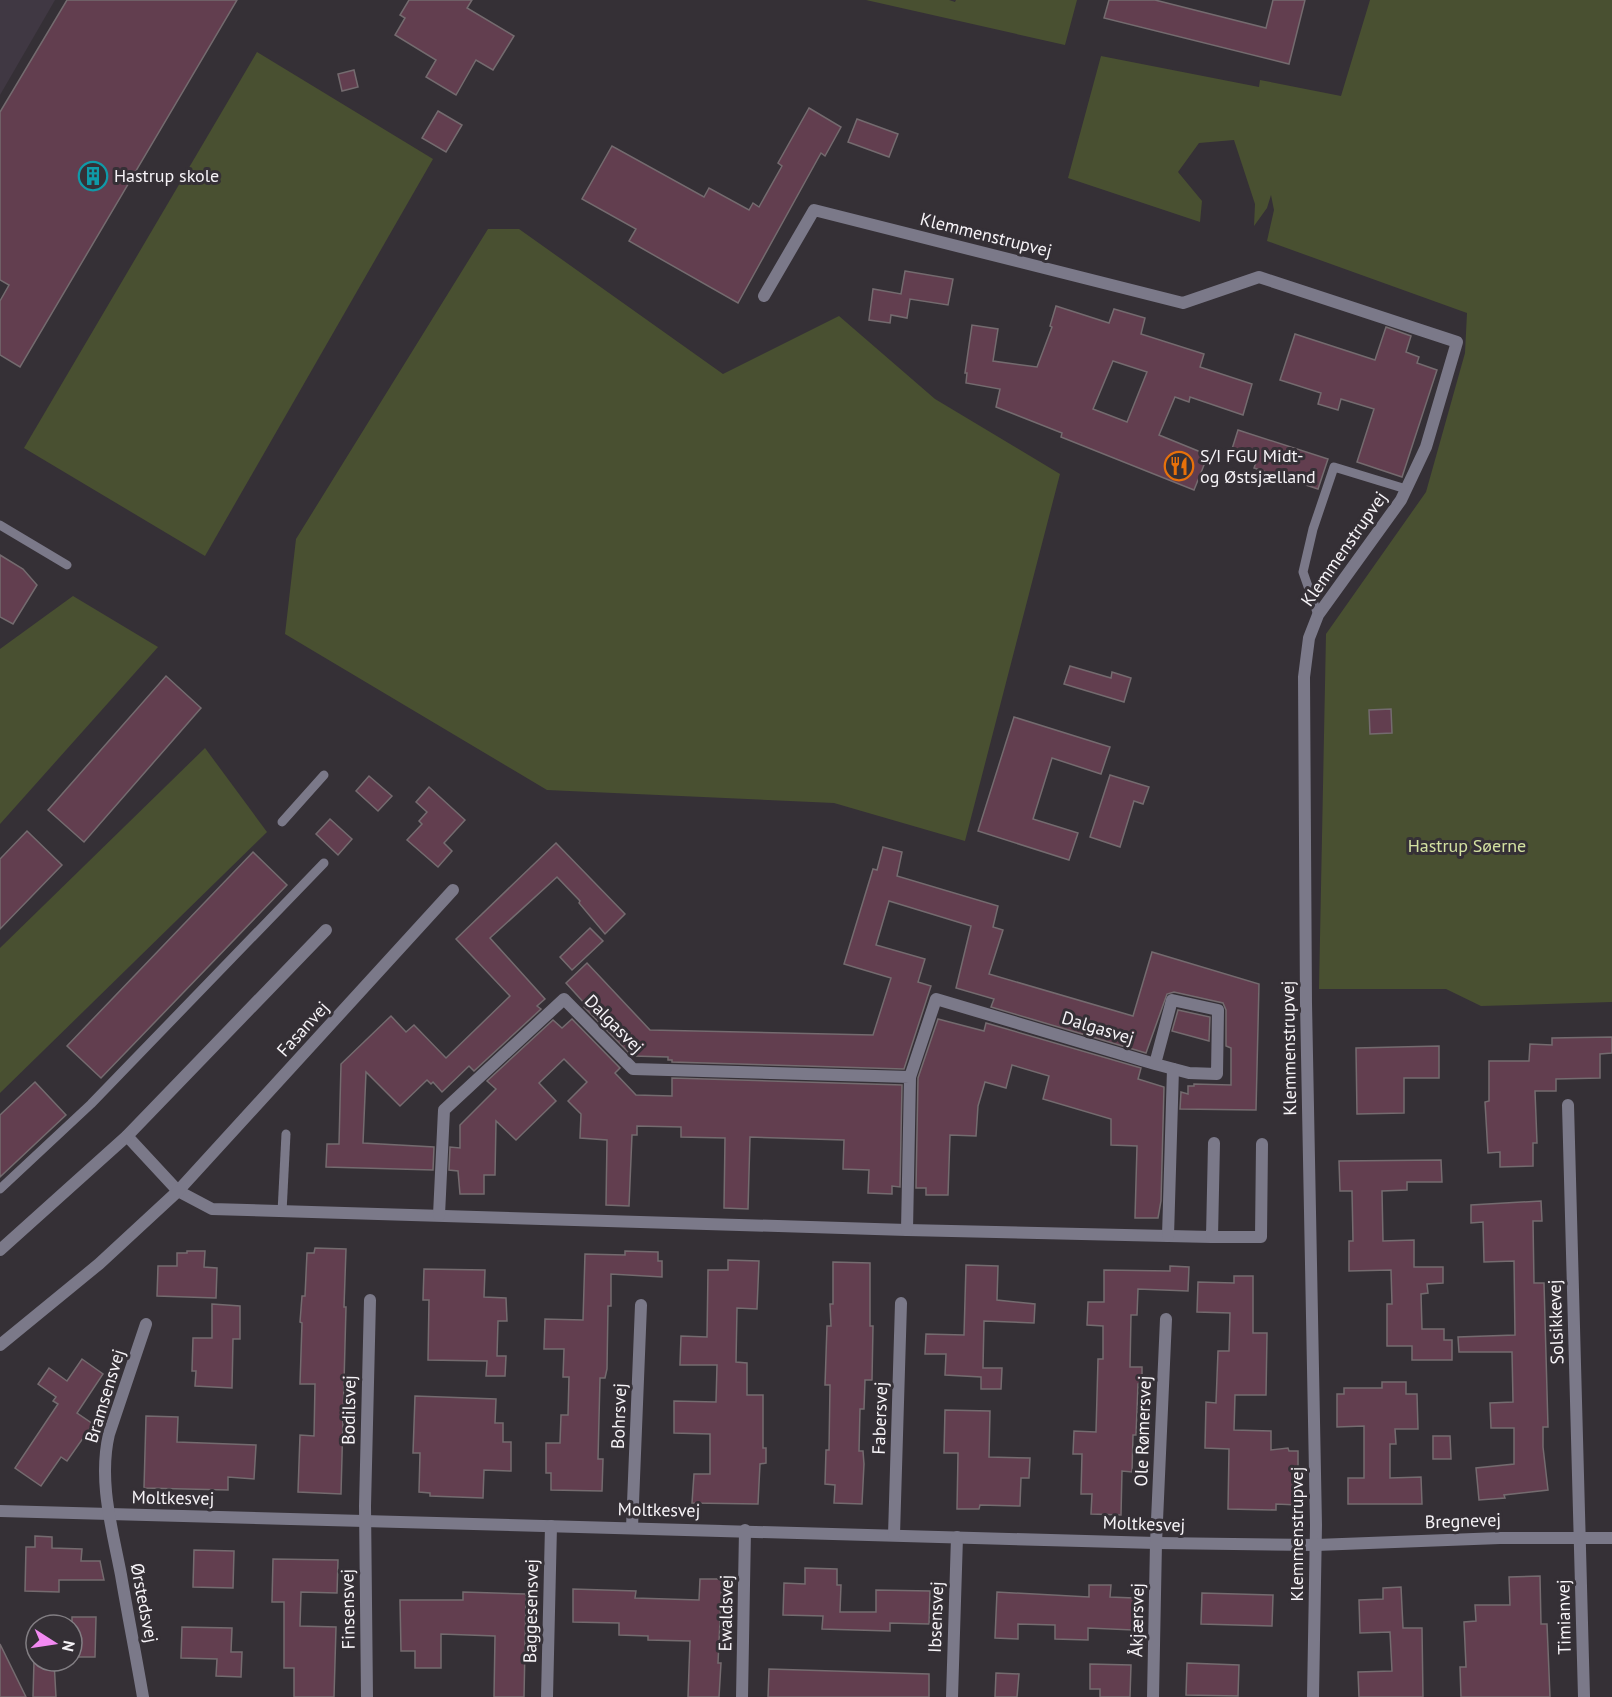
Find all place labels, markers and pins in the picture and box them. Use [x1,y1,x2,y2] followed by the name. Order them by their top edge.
[77,160,109,192] building icon: Hastrup skole
[114,164,219,187] place label: Hastrup skole
[1200,444,1316,488] place label: S/I FGU Midt- og Østsjælland
[1163,450,1195,482] restaurant icon: S/I FGU Midt- og Østsjælland

